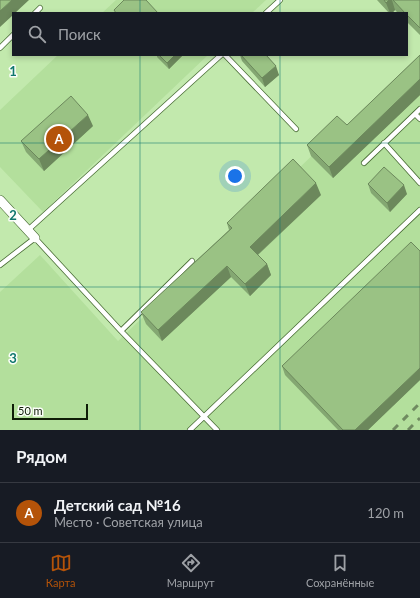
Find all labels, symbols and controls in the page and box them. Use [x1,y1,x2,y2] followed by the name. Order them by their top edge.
[12,12,408,56] search box
[26,23,48,45] icon: search
[58,25,101,43] text: Поиск
[9,63,17,79] text: 1
[46,124,72,154] pin: A
[225,166,245,186] your location
[9,207,17,223] text: 2
[9,350,17,366] text: 3
[12,402,88,421] scale bar
[18,404,43,417] text: 50 m
[16,446,67,467] text: Рядом
[54,496,181,514] text: Детский сад №16
[24,505,34,521] text: A
[367,505,404,521] text: 120 m
[54,514,203,530] text: Место · Советская улица
[46,552,75,589] tab: Карта
[167,552,215,589] tab: Маршрут
[306,552,374,589] tab: Сохранённые

